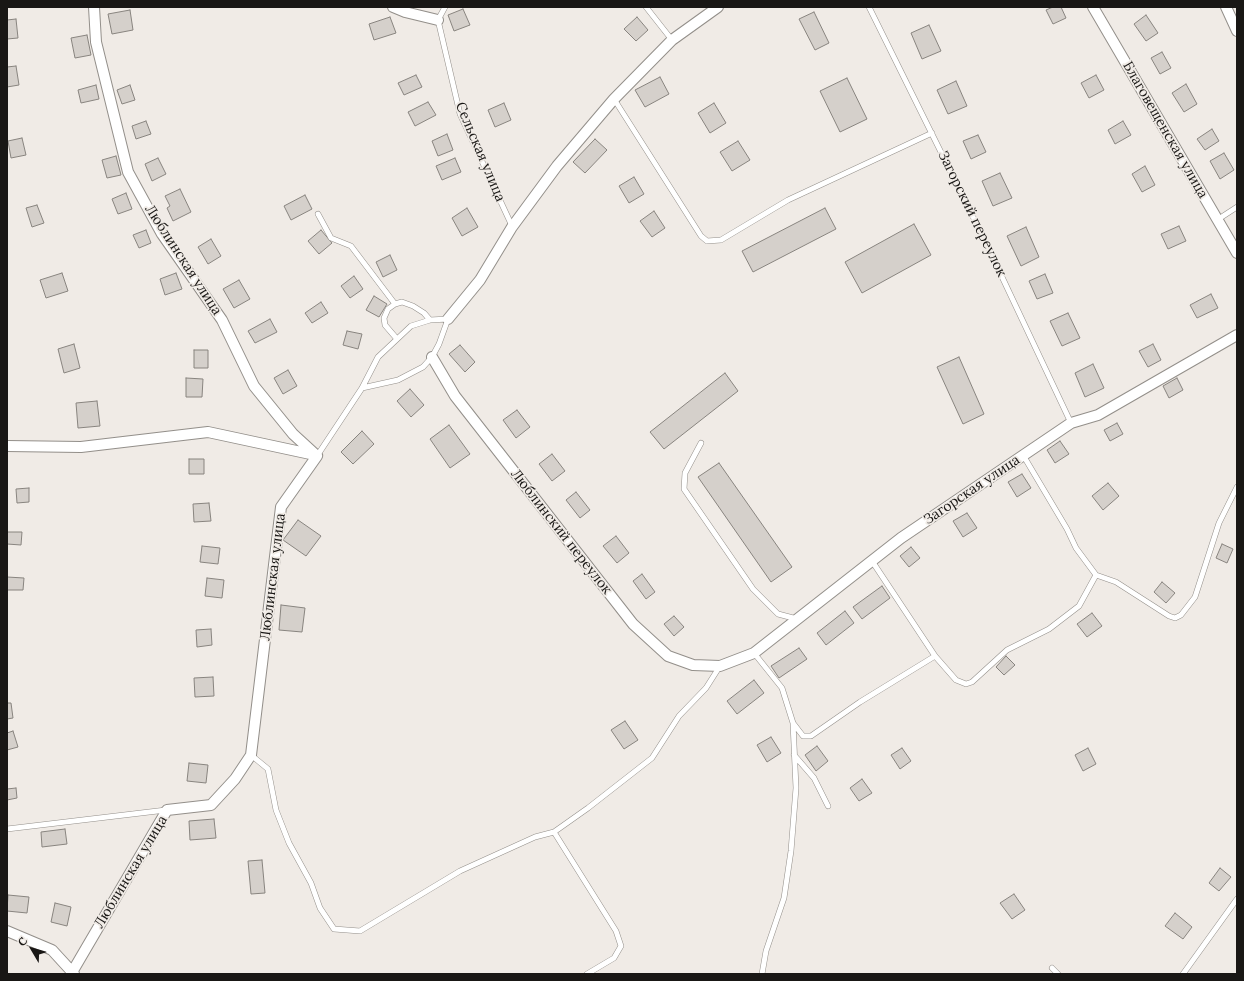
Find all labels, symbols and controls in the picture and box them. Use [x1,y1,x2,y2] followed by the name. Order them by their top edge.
[1119,59,1211,201] street label: Благовещенская улица
[451,100,509,204] street label: Сельская улица
[934,148,1010,280] street label: Загорский переулок
[141,202,225,318] street label: Люблинская улица
[921,452,1023,528] street label: Загорская улица
[507,466,615,598] street label: Люблинский переулок
[257,512,289,642] street label: Люблинская улица
[91,813,171,931] street label: Люблинская улица
[12,929,52,969] north arrow
[15,934,30,949] text: С

